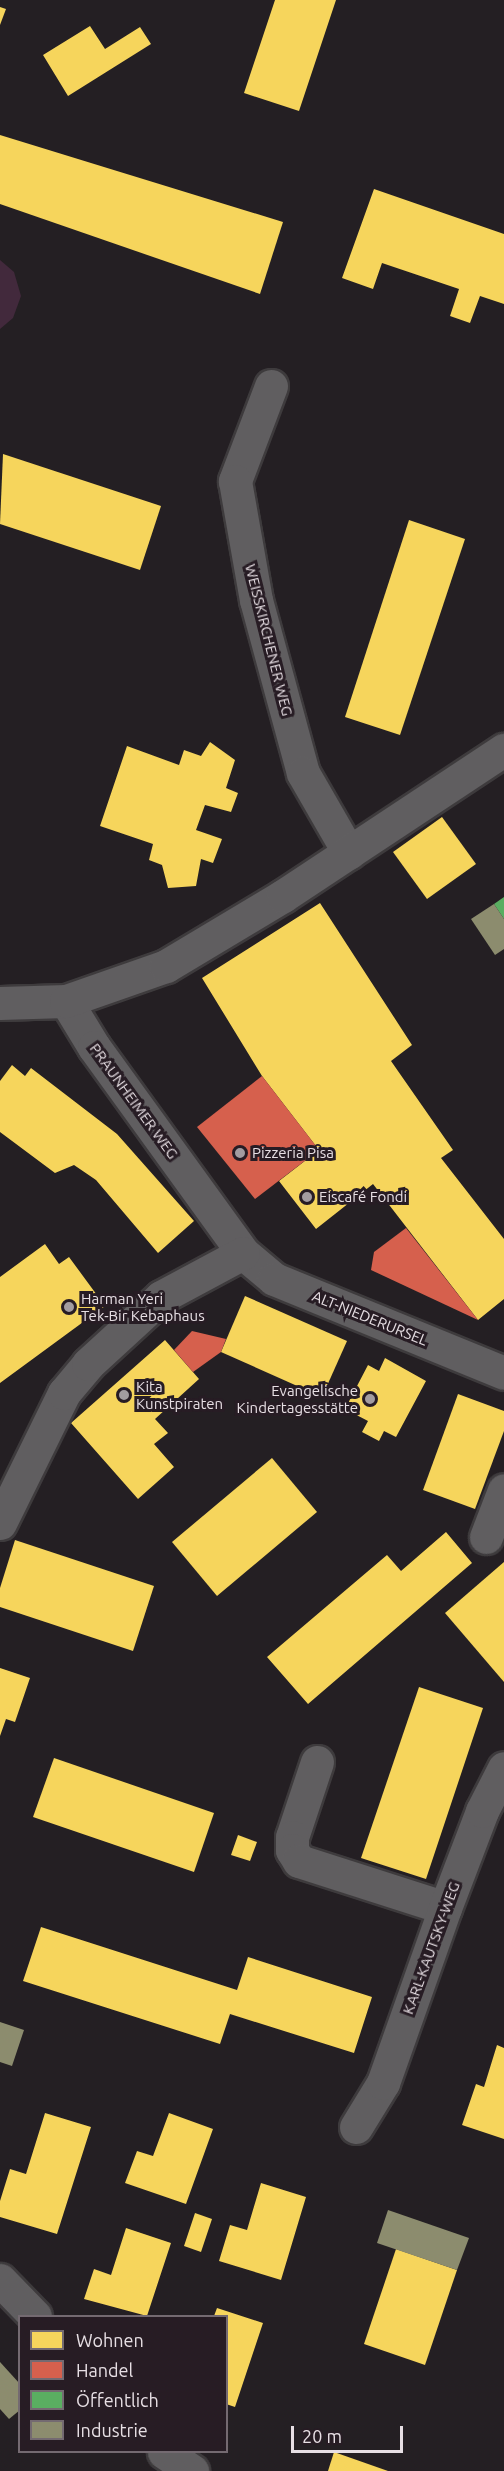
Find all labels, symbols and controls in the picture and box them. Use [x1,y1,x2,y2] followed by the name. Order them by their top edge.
[241,562,297,718] street label: WEISSKIRCHENER WEG
[86,1040,182,1162] street label: PRAUNHEIMER WEG
[252,1144,334,1162] place label: Pizzeria Pisa
[233,1146,247,1160] marker: Pizzeria Pisa
[319,1188,407,1206] place label: Eiscafé Fondi
[300,1190,314,1204] marker: Eiscafé Fondi
[310,1287,430,1349] street label: ALT-NIEDERURSEL
[81,1289,205,1324] place label: Harman Yeri Tek-Bir Kebaphaus
[62,1300,76,1314] marker: Harman Yeri Tek-Bir Kebaphaus
[136,1377,223,1412] place label: Kita Kunstpiraten
[237,1381,358,1416] place label: Evangelische Kindertagesstätte
[117,1388,131,1402] marker: Kita Kunstpiraten
[363,1392,377,1406] marker: Evangelische Kindertagesstätte
[399,1879,463,2017] street label: KARL-KAUTSKY-WEG
[18,2315,228,2453] legend
[76,2330,144,2350] text: Wohnen
[76,2360,133,2380] text: Handel
[76,2390,159,2410] text: Öffentlich
[294,2414,406,2452] scale bar
[76,2420,148,2440] text: Industrie
[302,2426,342,2446] text: 20 m

